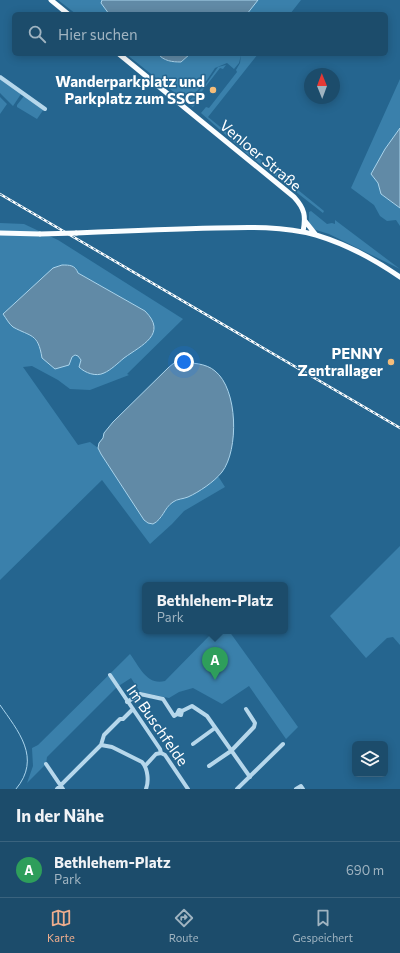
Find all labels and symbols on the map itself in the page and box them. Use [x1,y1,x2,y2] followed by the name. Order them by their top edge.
[304,68,340,104] north arrow
[55,72,205,107] place label: Wanderparkplatz und Parkplatz zum SSCP
[208,85,218,95] marker: Wanderparkplatz und Parkplatz zum SSCP
[217,116,305,194] street label: Venloer Straße
[298,344,383,379] place label: PENNY Zentrallager
[174,352,194,372] your location
[386,357,396,367] marker: PENNY Zentrallager
[202,647,228,680] pin: A
[123,681,193,769] street label: Im Buschfelde

